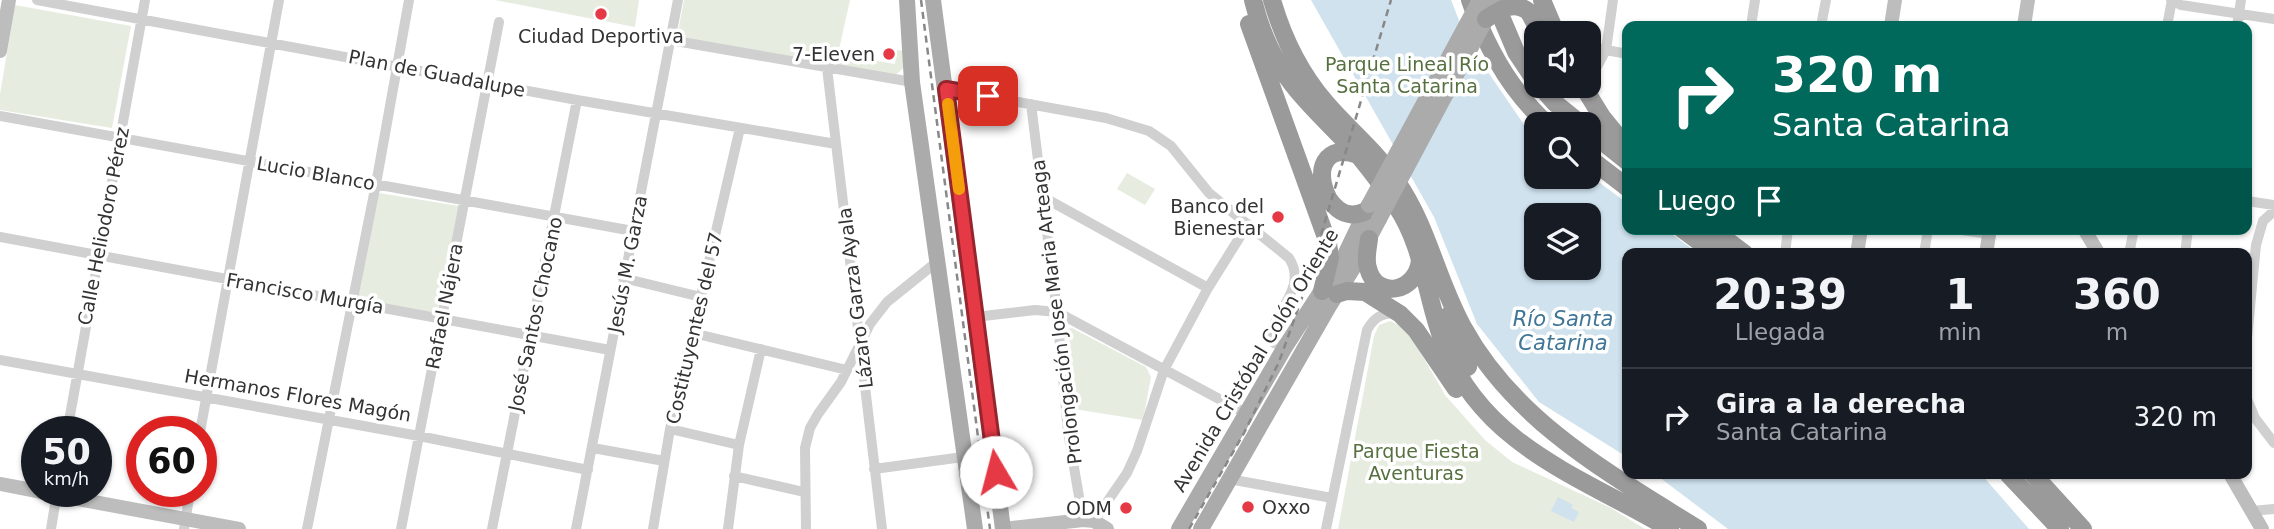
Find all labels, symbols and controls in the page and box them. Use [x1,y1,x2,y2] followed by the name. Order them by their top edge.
[593,6,609,22] marker: Ciudad Deportiva
[1524,21,1601,280] map controls
[1524,21,1601,98] button: sound
[518,25,684,47] place label: Ciudad Deportiva
[792,43,875,65] place label: 7-Eleven
[347,45,527,101] street label: Plan de Guadalupe
[881,46,897,62] marker: 7-Eleven
[1772,47,1942,104] text: 320 m
[1657,49,1748,140] icon: right
[1325,53,1489,97] park label: Parque Lineal Río Santa Catarina
[958,66,1018,126] pin
[969,77,1007,115] icon: arrive
[1772,106,2011,144] text: Santa Catarina
[1524,112,1601,189] button: search
[73,125,133,327] street label: Calle Heliodoro Pérez
[255,152,377,194] street label: Lucio Blanco
[1026,158,1086,466] street label: Prolongación Jose Maria Arteaga
[1750,182,1788,220] icon: arrive
[1657,186,1736,216] text: Luego
[603,193,651,336] street label: Jesús M. Garza
[1170,195,1264,239] place label: Banco del Bienestar
[1524,203,1601,280] button: layers
[833,206,877,390] street label: Lázaro Garza Ayala
[1270,209,1286,225] marker: Banco del Bienestar
[503,215,566,414] street label: José Santos Chocano
[1168,224,1342,496] street label: Avenida Cristóbal Colón Oriente
[661,230,727,426] street label: Costituyentes del 57
[421,241,467,371] street label: Rafael Nájera
[224,268,386,318] street label: Francisco Murgía
[1713,270,1847,319] text: 20:39
[1945,270,1975,319] text: 1
[2073,270,2161,319] text: 360
[1513,307,1613,355] water label: Río Santa Catarina
[1735,319,1826,345] text: Llegada
[1938,319,1982,345] text: min
[2106,319,2128,345] text: m
[183,364,413,426] street label: Hermanos Flores Magón
[1716,389,1966,419] text: Gira a la derecha
[1657,398,1695,436] icon: right
[2134,402,2217,432] text: 320 m
[126,416,217,507] speed limit sign: 60
[1716,419,1887,445] text: Santa Catarina
[42,432,91,472] text: 50
[959,435,1033,509] position arrow
[1352,440,1480,484] park label: Parque Fiesta Aventuras
[44,468,89,489] text: km/h
[1262,496,1310,518] place label: Oxxo
[1066,497,1112,519] place label: ODM
[1240,499,1256,515] marker: Oxxo
[1118,500,1134,516] marker: ODM

